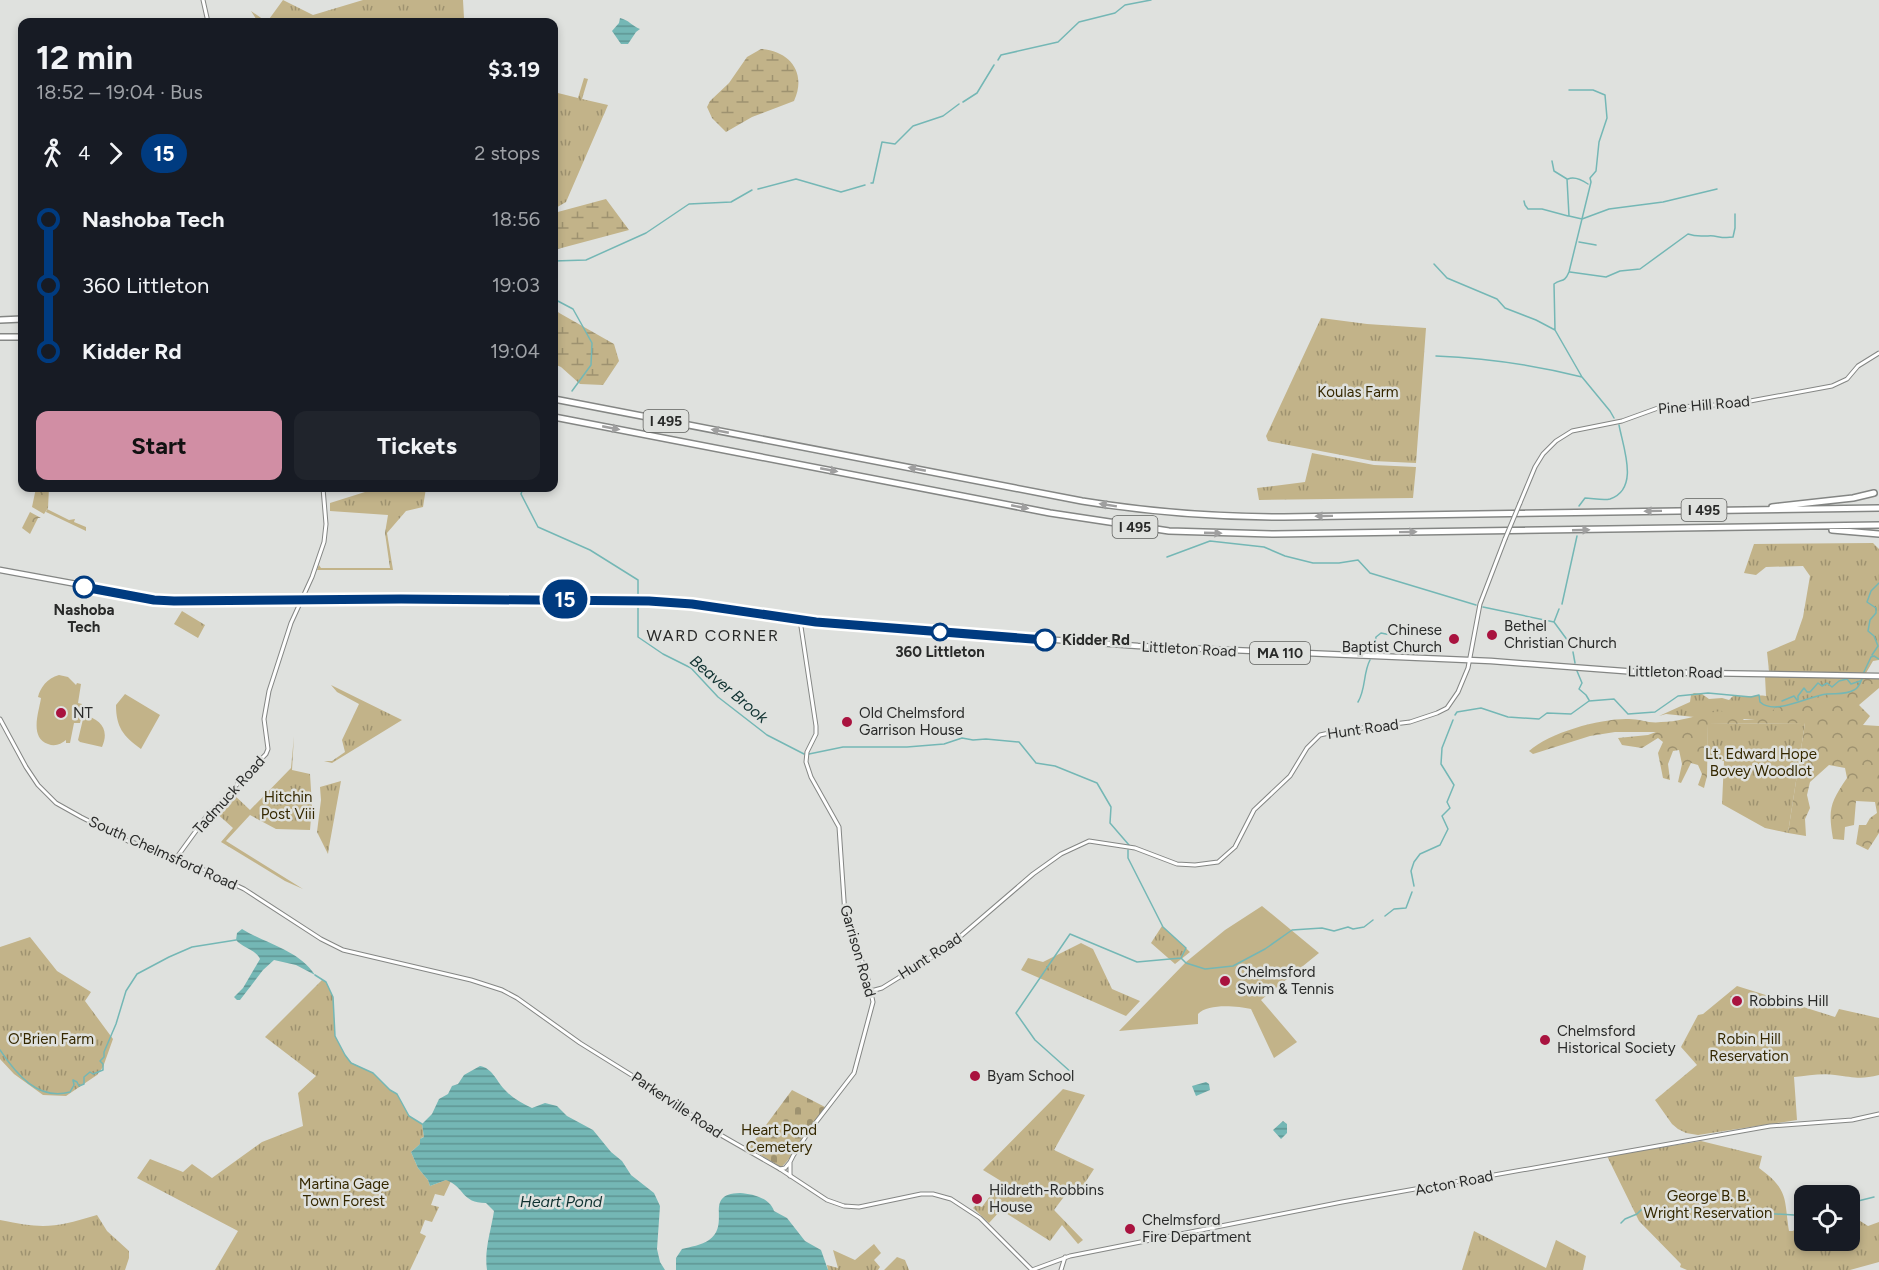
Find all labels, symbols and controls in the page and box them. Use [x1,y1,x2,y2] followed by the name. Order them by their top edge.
[36,38,133,77] text: 12 min
[488,56,540,83] text: $3.19
[36,80,203,104] text: 18:52 – 19:04 · Bus
[36,137,69,170] icon: walk
[99,137,132,170] icon: forward
[78,141,90,165] text: 4
[153,141,175,166] text: 15
[474,141,540,165] text: 2 stops
[82,206,225,233] text: Nashoba Tech
[492,207,540,231] text: 18:56
[82,272,209,299] text: 360 Littleton
[492,273,540,297] text: 19:03
[82,338,182,365] text: Kidder Rd
[490,339,540,363] text: 19:04
[1317,383,1399,401] park label: Koulas Farm
[1657,392,1751,418] street label: Pine Hill Road
[644,410,688,432] road number: I 495
[36,411,282,480] button: Start
[294,411,540,480] button: Tickets
[602,424,621,433] one-way arrow
[711,426,730,435] one-way arrow
[907,464,926,473] one-way arrow
[819,466,838,475] one-way arrow
[1682,499,1726,521] road number: I 495
[1099,501,1118,510] one-way arrow
[1011,503,1030,512] one-way arrow
[1643,506,1662,516] one-way arrow
[1314,511,1333,521] one-way arrow
[1112,516,1158,538] road number: I 495
[1571,525,1590,535] one-way arrow
[1399,527,1418,537] one-way arrow
[1204,528,1223,538] one-way arrow
[73,576,95,598] marker: Nashoba Tech
[538,580,592,618] line badge: 15
[554,587,576,612] text: 15
[54,601,114,636] place label: Nashoba Tech
[1504,617,1617,652] place label: Bethel Christian Church
[1342,621,1442,656] place label: Chinese Baptist Church
[931,623,949,641] marker: 360 Littleton
[647,626,779,645] district label: WARD CORNER
[1485,628,1499,642] marker: Bethel Christian Church
[1034,629,1056,651] marker: Kidder Rd
[1062,631,1130,649] place label: Kidder Rd
[1447,632,1461,646] marker: Chinese Baptist Church
[1141,638,1237,660] street label: Littleton Road
[1250,642,1310,664] road number: MA 110
[895,643,985,661] place label: 360 Littleton
[686,651,773,728] water label: Beaver Brook
[1627,662,1723,682] street label: Littleton Road
[73,704,94,722] place label: NT
[859,704,965,739] place label: Old Chelmsford Garrison House
[54,706,68,720] marker: NT
[840,715,854,729] marker: Old Chelmsford Garrison House
[1326,715,1400,743] street label: Hunt Road
[1705,745,1817,780] park label: Lt. Edward Hope Bovey Woodlot
[189,752,269,838] street label: Tadmuck Road
[261,788,315,823] park label: Hitchin Post Viii
[86,812,240,894] street label: South Chelmsford Road
[836,903,880,999] street label: Garrison Road
[895,929,965,983] street label: Hunt Road
[1237,963,1334,998] place label: Chelmsford Swim & Tennis
[1218,974,1232,988] marker: Chelmsford Swim & Tennis
[1749,992,1829,1010] place label: Robbins Hill
[1730,994,1744,1008] marker: Robbins Hill
[1557,1022,1676,1057] place label: Chelmsford Historical Society
[8,1030,94,1048] park label: O'Brien Farm
[1709,1030,1789,1065] park label: Robin Hill Reservation
[1538,1033,1552,1047] marker: Chelmsford Historical Society
[987,1067,1074,1085] place label: Byam School
[628,1068,726,1142] street label: Parkerville Road
[968,1069,982,1083] marker: Byam School
[741,1121,817,1156] park label: Heart Pond Cemetery
[1413,1167,1495,1199] street label: Acton Road
[299,1175,389,1210] park label: Martina Gage Town Forest
[989,1181,1104,1216] place label: Hildreth-Robbins House
[1794,1185,1860,1251] map controls
[1794,1185,1860,1251] button: locate
[1644,1187,1772,1222] park label: George B. B. Wright Reservation
[520,1192,603,1211] water label: Heart Pond
[970,1192,984,1206] marker: Hildreth-Robbins House
[1142,1211,1252,1246] place label: Chelmsford Fire Department
[1123,1222,1137,1236] marker: Chelmsford Fire Department

